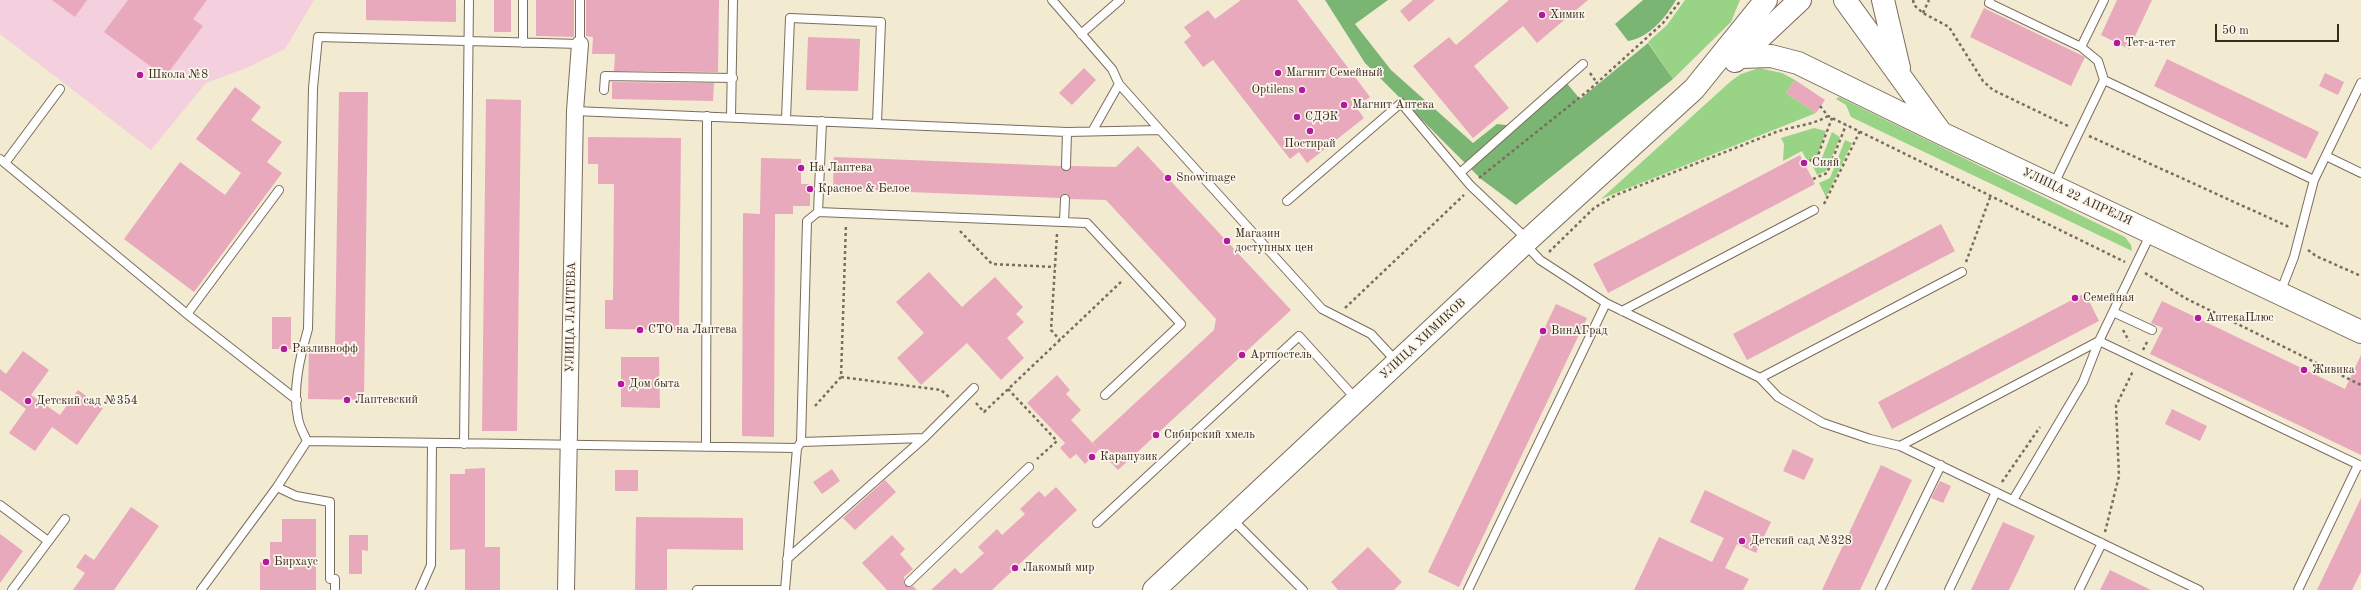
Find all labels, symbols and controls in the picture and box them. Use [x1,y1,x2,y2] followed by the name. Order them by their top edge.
[1550,8,1585,22] place label: Химик
[1537,10,1547,20] marker: Химик
[2217,16,2341,42] scale bar
[2222,25,2249,37] text: 50 m
[2125,36,2176,50] place label: Тет-а-тет
[2112,38,2122,48] marker: Тет-а-тет
[1286,66,1383,80] place label: Магнит Семейный
[148,68,208,82] place label: Школа №8
[1273,68,1283,78] marker: Магнит Семейный
[135,70,145,80] marker: Школа №8
[1251,83,1294,97] place label: Optilens
[1297,85,1307,95] marker: Optilens
[1352,98,1434,112] place label: Магнит Аптека
[1339,100,1349,110] marker: Магнит Аптека
[1305,110,1338,124] place label: СДЭК
[1292,112,1302,122] marker: СДЭК
[1305,126,1315,136] marker: Постирай
[1284,137,1336,151] place label: Постирай
[1812,156,1839,170] place label: Сияй
[1799,158,1809,168] marker: Сияй
[809,161,872,175] place label: На Лаптева
[796,163,806,173] marker: На Лаптева
[2020,165,2134,229] street label: УЛИЦА 22 АПРЕЛЯ
[1176,171,1236,185] place label: Snowimage
[1163,173,1173,183] marker: Snowimage
[818,182,910,196] place label: Красное & Белое
[805,184,815,194] marker: Красное & Белое
[1235,227,1313,255] place label: Магазин доступных цен
[1222,236,1232,246] marker: Магазин доступных цен
[563,262,579,372] street label: УЛИЦА ЛАПТЕВА
[2083,291,2134,305] place label: Семейная
[2070,293,2080,303] marker: Семейная
[1377,296,1469,382] street label: УЛИЦА ХИМИКОВ
[2206,311,2274,325] place label: АптекаПлюс
[2193,313,2203,323] marker: АптекаПлюс
[648,323,737,337] place label: СТО на Лаптева
[1551,324,1607,338] place label: ВинАГрад
[635,325,645,335] marker: СТО на Лаптева
[1538,326,1548,336] marker: ВинАГрад
[292,342,358,356] place label: Разливнофф
[279,344,289,354] marker: Разливнофф
[1250,348,1312,362] place label: Артпостель
[1237,350,1247,360] marker: Артпостель
[2312,363,2355,377] place label: Живика
[2299,365,2309,375] marker: Живика
[629,377,680,391] place label: Дом быта
[616,379,626,389] marker: Дом быта
[355,393,418,407] place label: Лаптевский
[36,394,138,408] place label: Детский сад №354
[342,395,352,405] marker: Лаптевский
[23,396,33,406] marker: Детский сад №354
[1164,428,1255,442] place label: Сибирский хмель
[1151,430,1161,440] marker: Сибирский хмель
[1100,450,1157,464] place label: Карапузик
[1087,452,1097,462] marker: Карапузик
[1750,534,1852,548] place label: Детский сад №328
[1737,536,1747,546] marker: Детский сад №328
[274,555,318,569] place label: Бирхаус
[261,557,271,567] marker: Бирхаус
[1023,561,1094,575] place label: Лакомый мир
[1010,563,1020,573] marker: Лакомый мир

